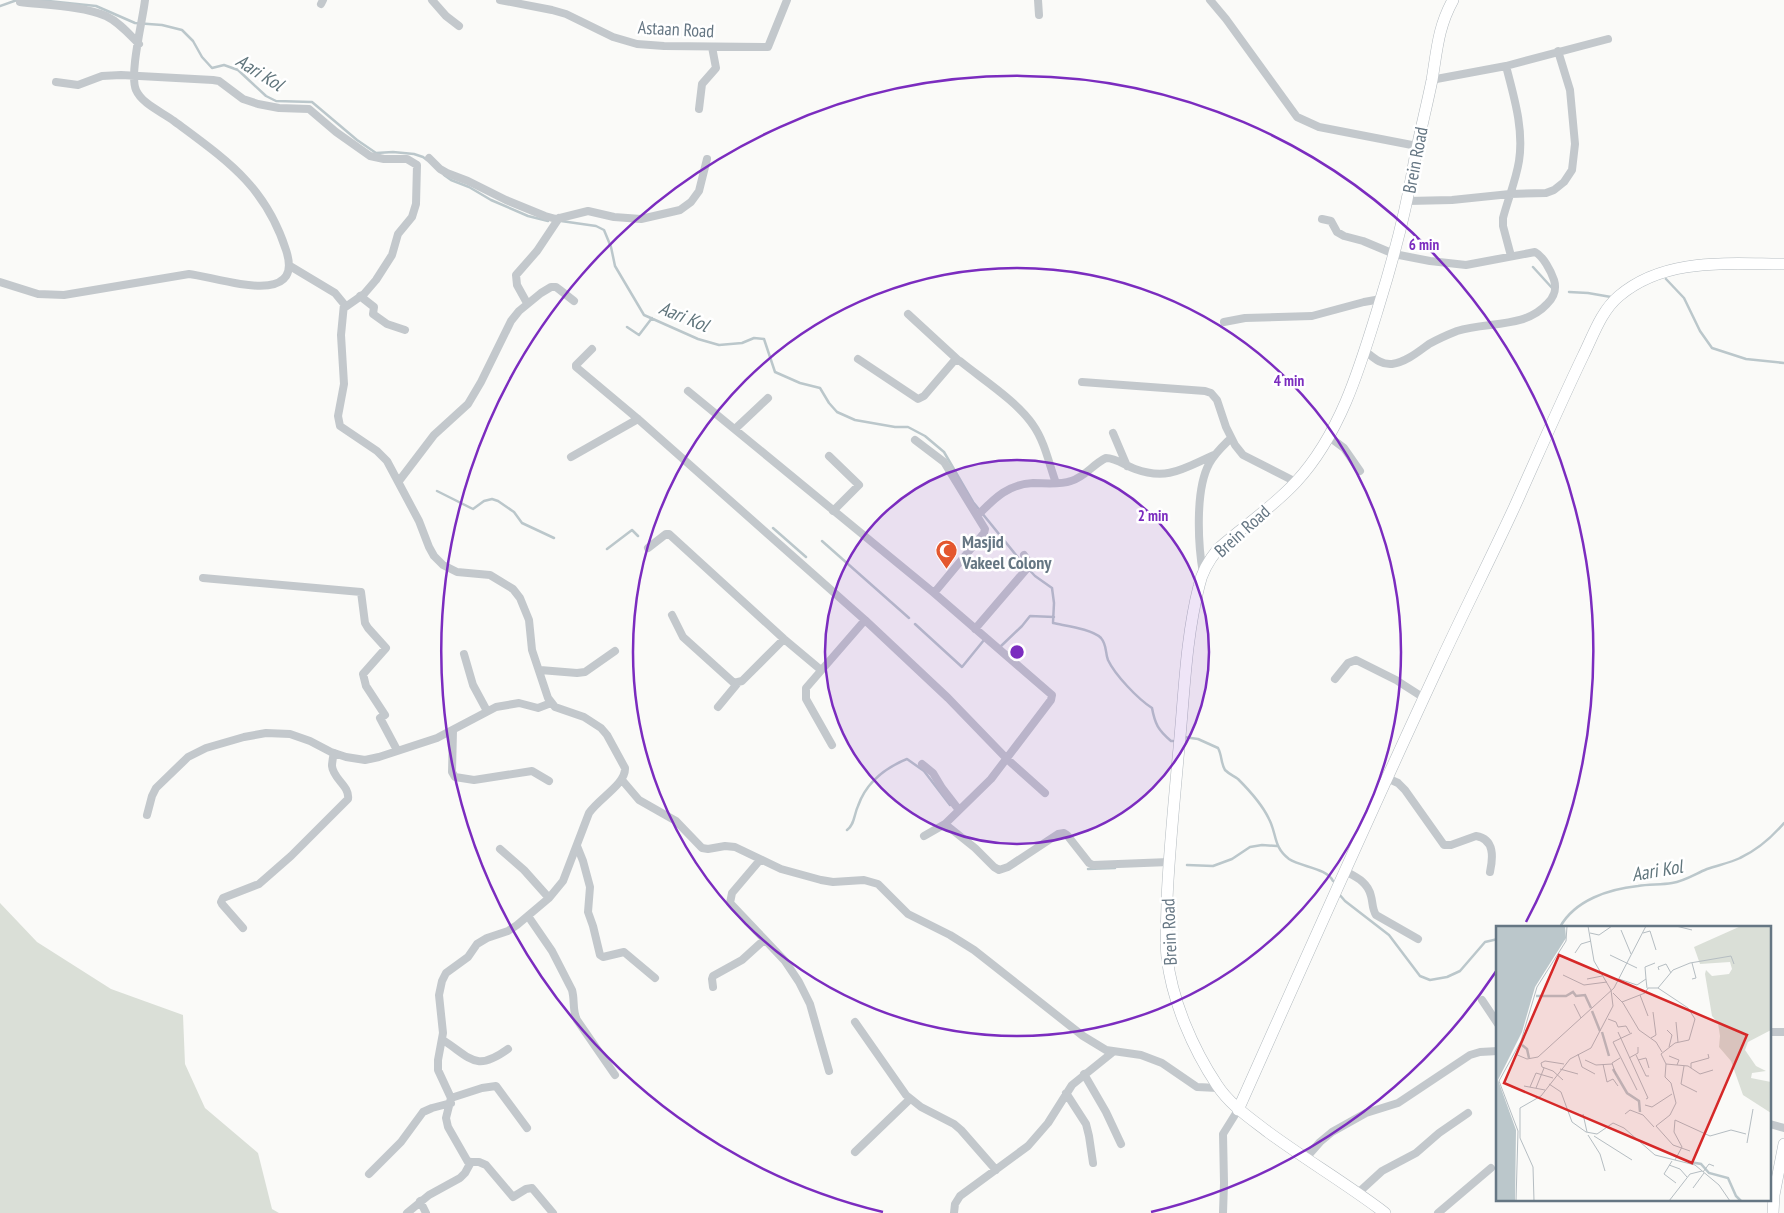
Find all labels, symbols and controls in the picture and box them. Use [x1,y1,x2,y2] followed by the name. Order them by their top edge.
[637,16,715,42] street label: Astaan Road
[232,48,289,97] water label: Aari Kol
[1397,125,1433,195] street label: Brein Road
[1409,235,1439,254] text: 6 min
[656,295,714,337] water label: Aari Kol
[1274,371,1304,390] text: 4 min
[1209,500,1275,562] street label: Brein Road
[1138,506,1168,525] text: 2 min
[961,530,1052,574] place label: Masjid Vakeel Colony
[934,539,958,570] mosque icon: Masjid Vakeel Colony
[1008,643,1026,661] centre of rings
[1630,853,1686,886] water label: Aari Kol
[1156,898,1182,966] street label: Brein Road
[1496,926,1772,1200] inset map

